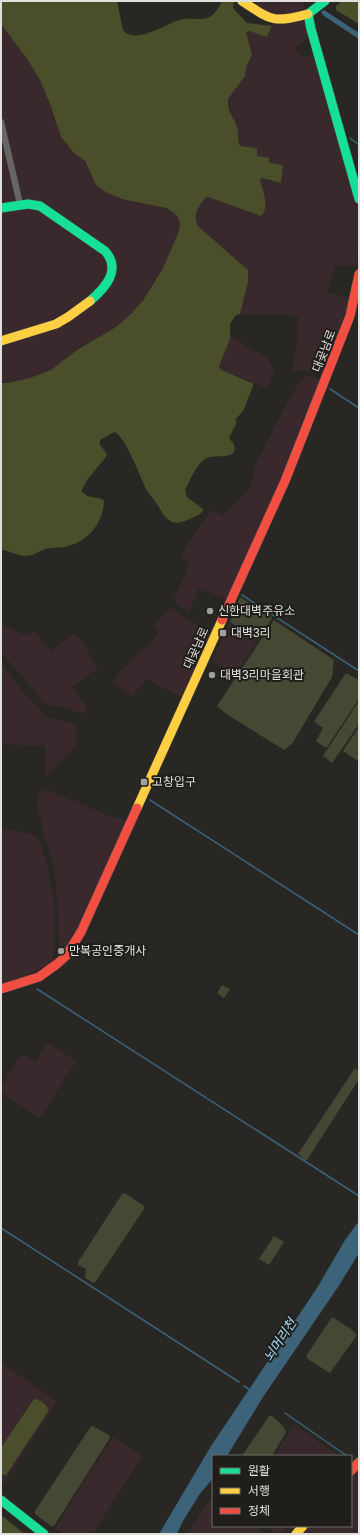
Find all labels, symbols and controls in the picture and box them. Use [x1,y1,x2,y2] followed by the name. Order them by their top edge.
[310,328,338,374] street label: 대곶남로
[218,604,295,618] place label: 신한대벽주유소
[205,606,215,616] marker: 신한대벽주유소
[181,625,211,671] street label: 대곶남로
[231,626,271,640] place label: 대벽3리
[218,628,228,638] marker: 대벽3리
[220,668,304,682] place label: 대벽3리마을회관
[207,670,217,680] marker: 대벽3리마을회관
[152,775,196,789] place label: 고창입구
[139,777,149,787] marker: 고창입구
[69,944,146,958] place label: 만복공인중개사
[56,946,66,956] marker: 만복공인중개사
[261,1315,300,1364] water label: 뇌머리천
[212,1455,352,1527] legend
[248,1464,270,1478] text: 원활
[248,1484,270,1498] text: 서행
[248,1504,270,1518] text: 정체

